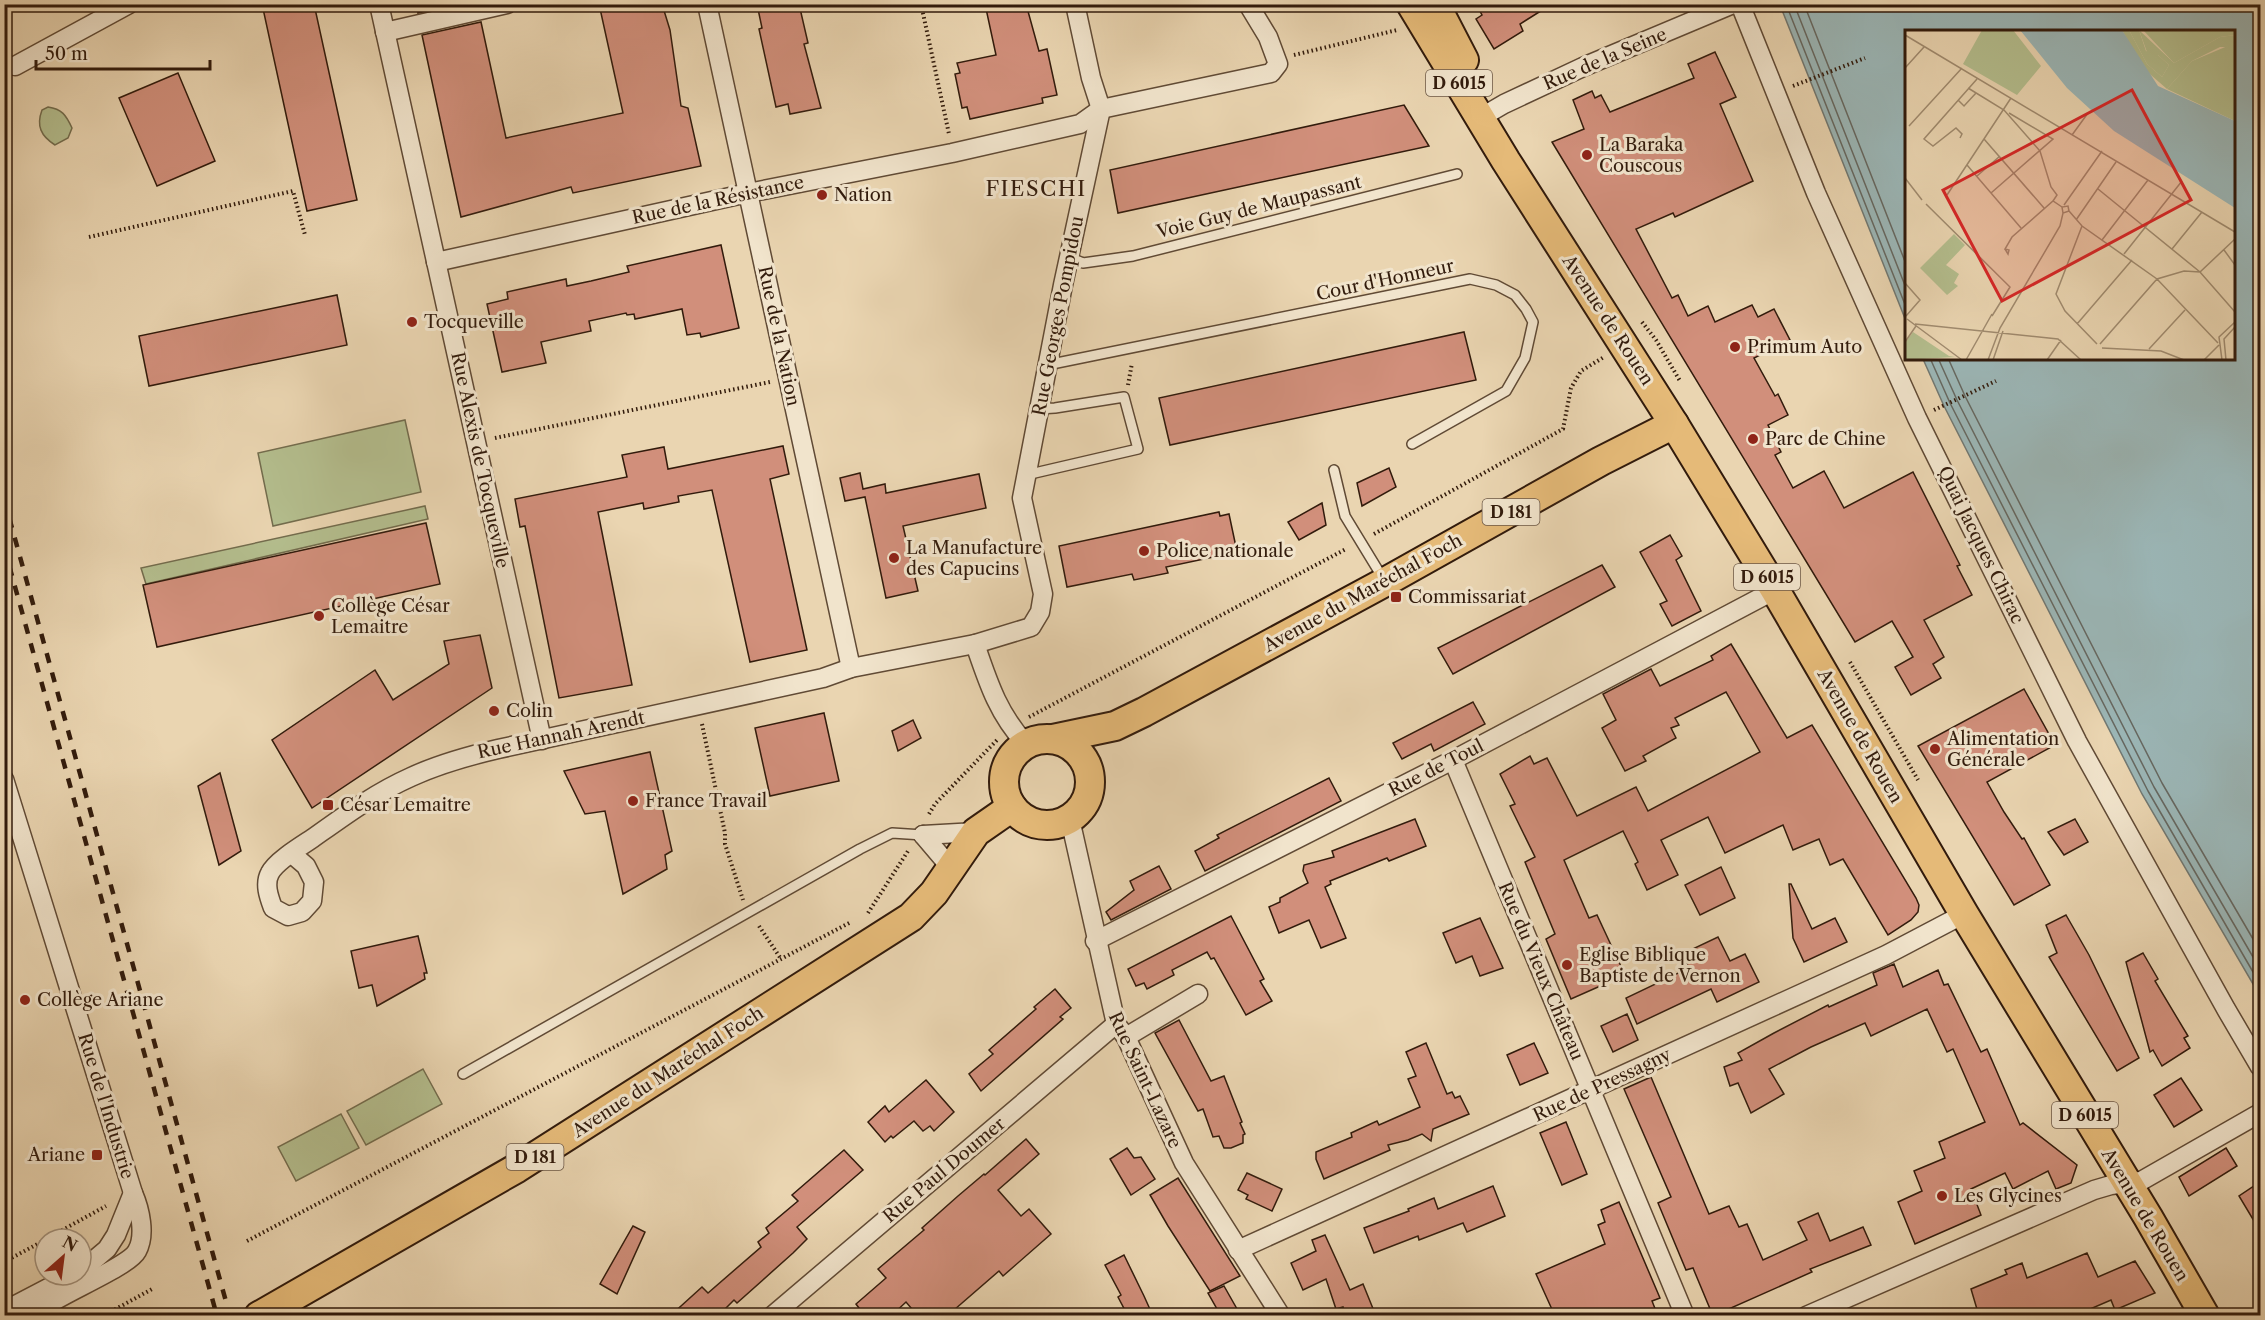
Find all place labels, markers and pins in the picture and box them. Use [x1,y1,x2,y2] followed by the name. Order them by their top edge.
[1599,134,1684,177] place label: La Baraka Couscous
[1580,148,1594,162] marker: La Baraka Couscous
[834,184,892,206] place label: Nation
[815,188,829,202] marker: Nation
[424,311,524,333] place label: Tocqueville
[405,315,419,329] marker: Tocqueville
[1747,336,1862,358] place label: Primum Auto
[1728,340,1742,354] marker: Primum Auto
[1765,428,1886,450] place label: Parc de Chine
[1746,432,1760,446] marker: Parc de Chine
[906,537,1042,580] place label: La Manufacture des Capucins
[1156,540,1293,562] place label: Police nationale
[1137,544,1151,558] marker: Police nationale
[887,551,901,565] marker: La Manufacture des Capucins
[1408,586,1527,608] place label: Commissariat
[1389,590,1403,604] marker: Commissariat
[331,595,450,638] place label: Collège César Lemaitre
[312,609,326,623] marker: Collège César Lemaitre
[506,700,553,722] place label: Colin
[487,704,501,718] marker: Colin
[1946,728,2059,771] place label: Alimentation Générale
[1928,742,1942,756] marker: Alimentation Générale
[645,790,767,812] place label: France Travail
[340,794,471,816] place label: César Lemaitre
[626,794,640,808] marker: France Travail
[321,798,335,812] marker: César Lemaitre
[1579,944,1741,987] place label: Eglise Biblique Baptiste de Vernon
[1560,958,1574,972] marker: Eglise Biblique Baptiste de Vernon
[37,989,164,1011] place label: Collège Ariane
[18,993,32,1007] marker: Collège Ariane
[27,1144,85,1166] place label: Ariane
[90,1148,104,1162] marker: Ariane
[1954,1185,2062,1207] place label: Les Glycines
[1935,1189,1949,1203] marker: Les Glycines

